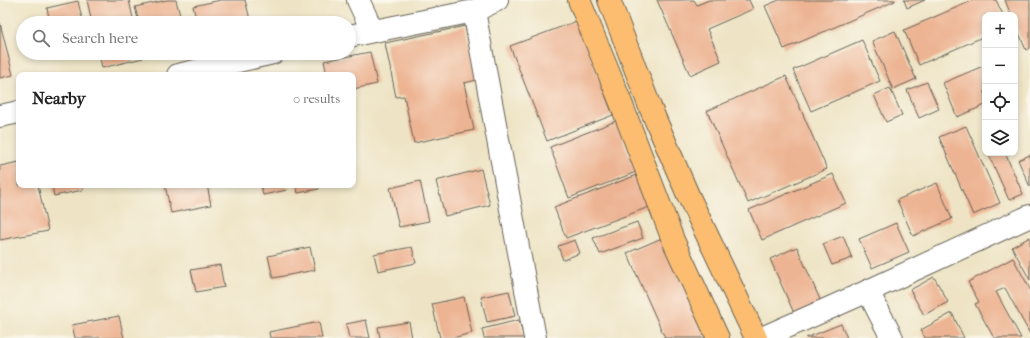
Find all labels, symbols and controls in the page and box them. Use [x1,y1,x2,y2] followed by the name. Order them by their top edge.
[982,12,1018,156] map controls
[982,12,1018,48] button: +
[16,16,356,60] search box
[30,27,52,49] icon: search
[62,29,138,47] text: Search here
[982,48,1018,84] button: −
[982,84,1018,120] button: locate
[32,88,86,108] text: Nearby
[293,91,340,106] text: 0 results
[982,120,1018,156] button: layers

